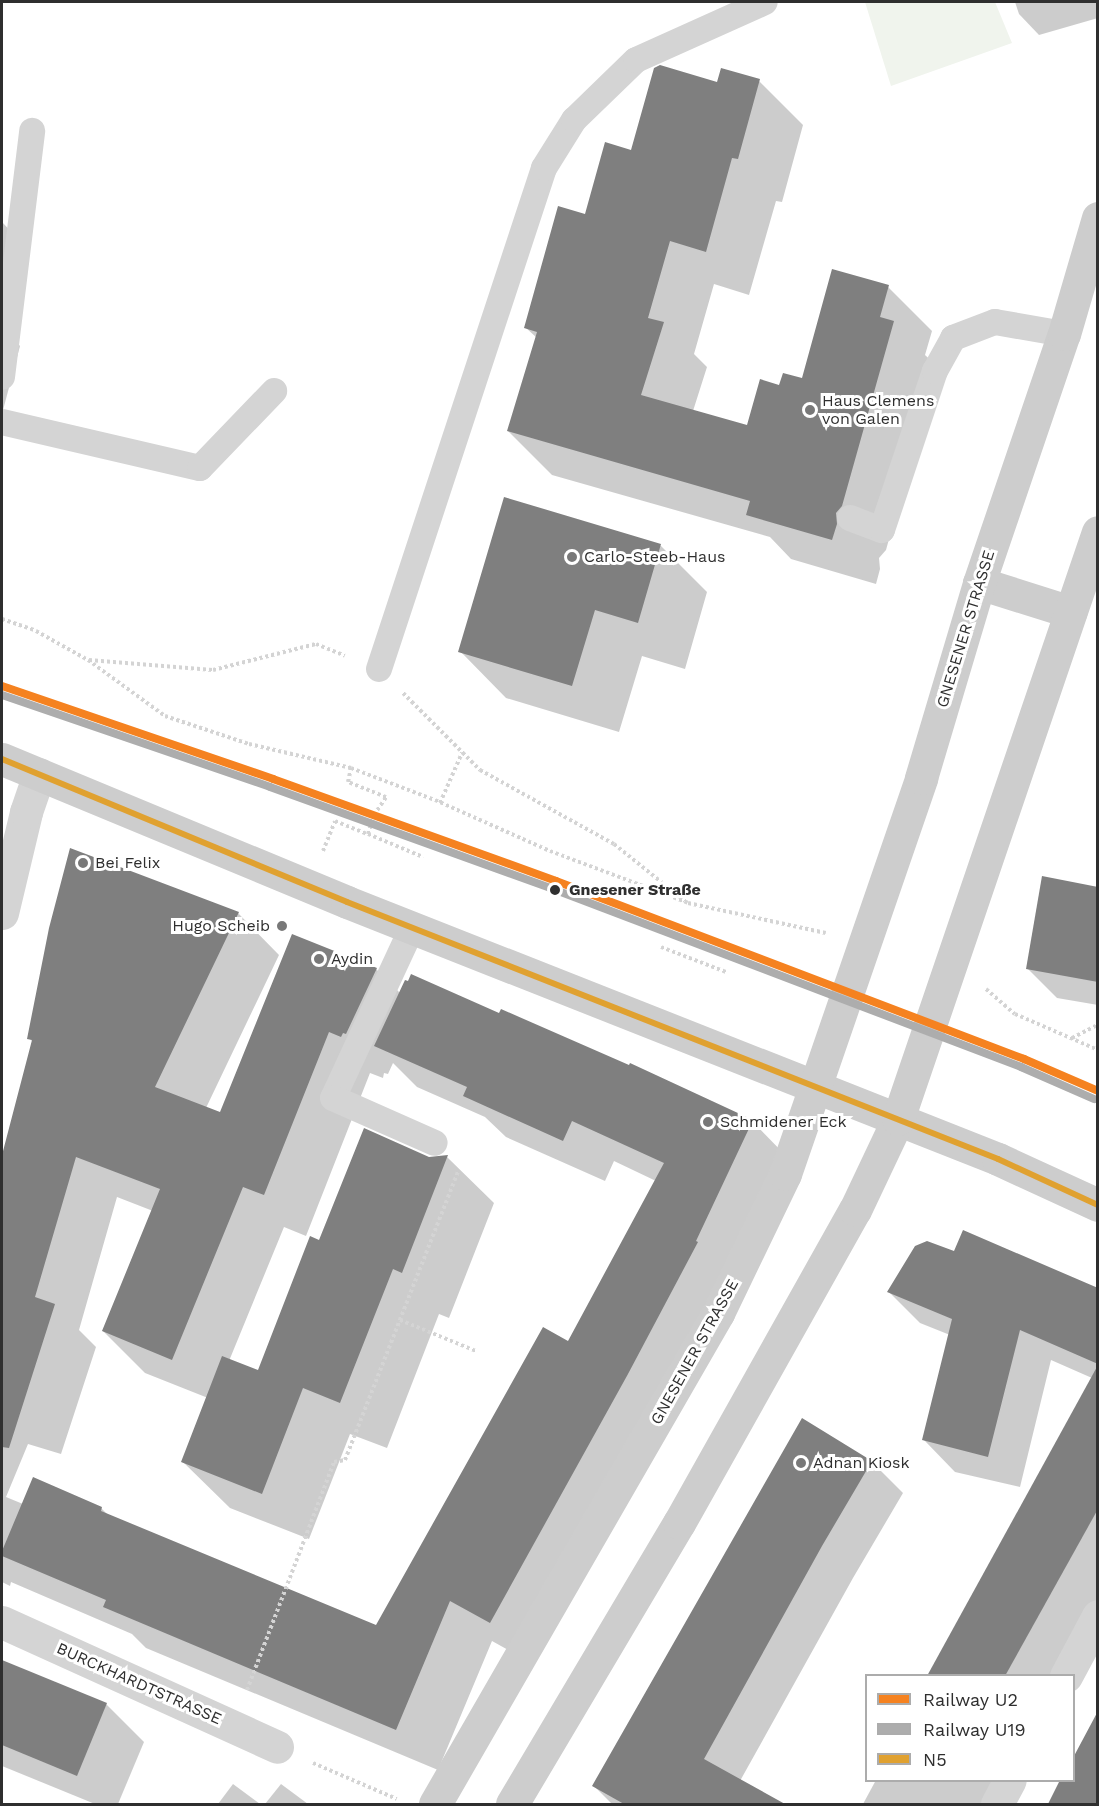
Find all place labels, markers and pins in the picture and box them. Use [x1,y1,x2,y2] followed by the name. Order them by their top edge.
[822,391,934,429] place label: Haus Clemens von Galen
[803,403,817,417] marker: Haus Clemens von Galen
[584,547,725,567] place label: Carlo-Steeb-Haus
[565,550,579,564] marker: Carlo-Steeb-Haus
[95,853,160,873] place label: Bei Felix
[76,856,90,870] marker: Bei Felix
[569,880,701,900] place label: Gnesener Straße
[546,881,564,899] marker: Gnesener Straße
[172,916,270,936] place label: Hugo Scheib
[275,919,289,933] marker: Hugo Scheib
[331,949,373,969] place label: Aydin
[312,952,326,966] marker: Aydin
[720,1112,847,1132] place label: Schmidener Eck
[701,1115,715,1129] marker: Schmidener Eck
[813,1453,910,1473] place label: Adnan Kiosk
[794,1456,808,1470] marker: Adnan Kiosk

